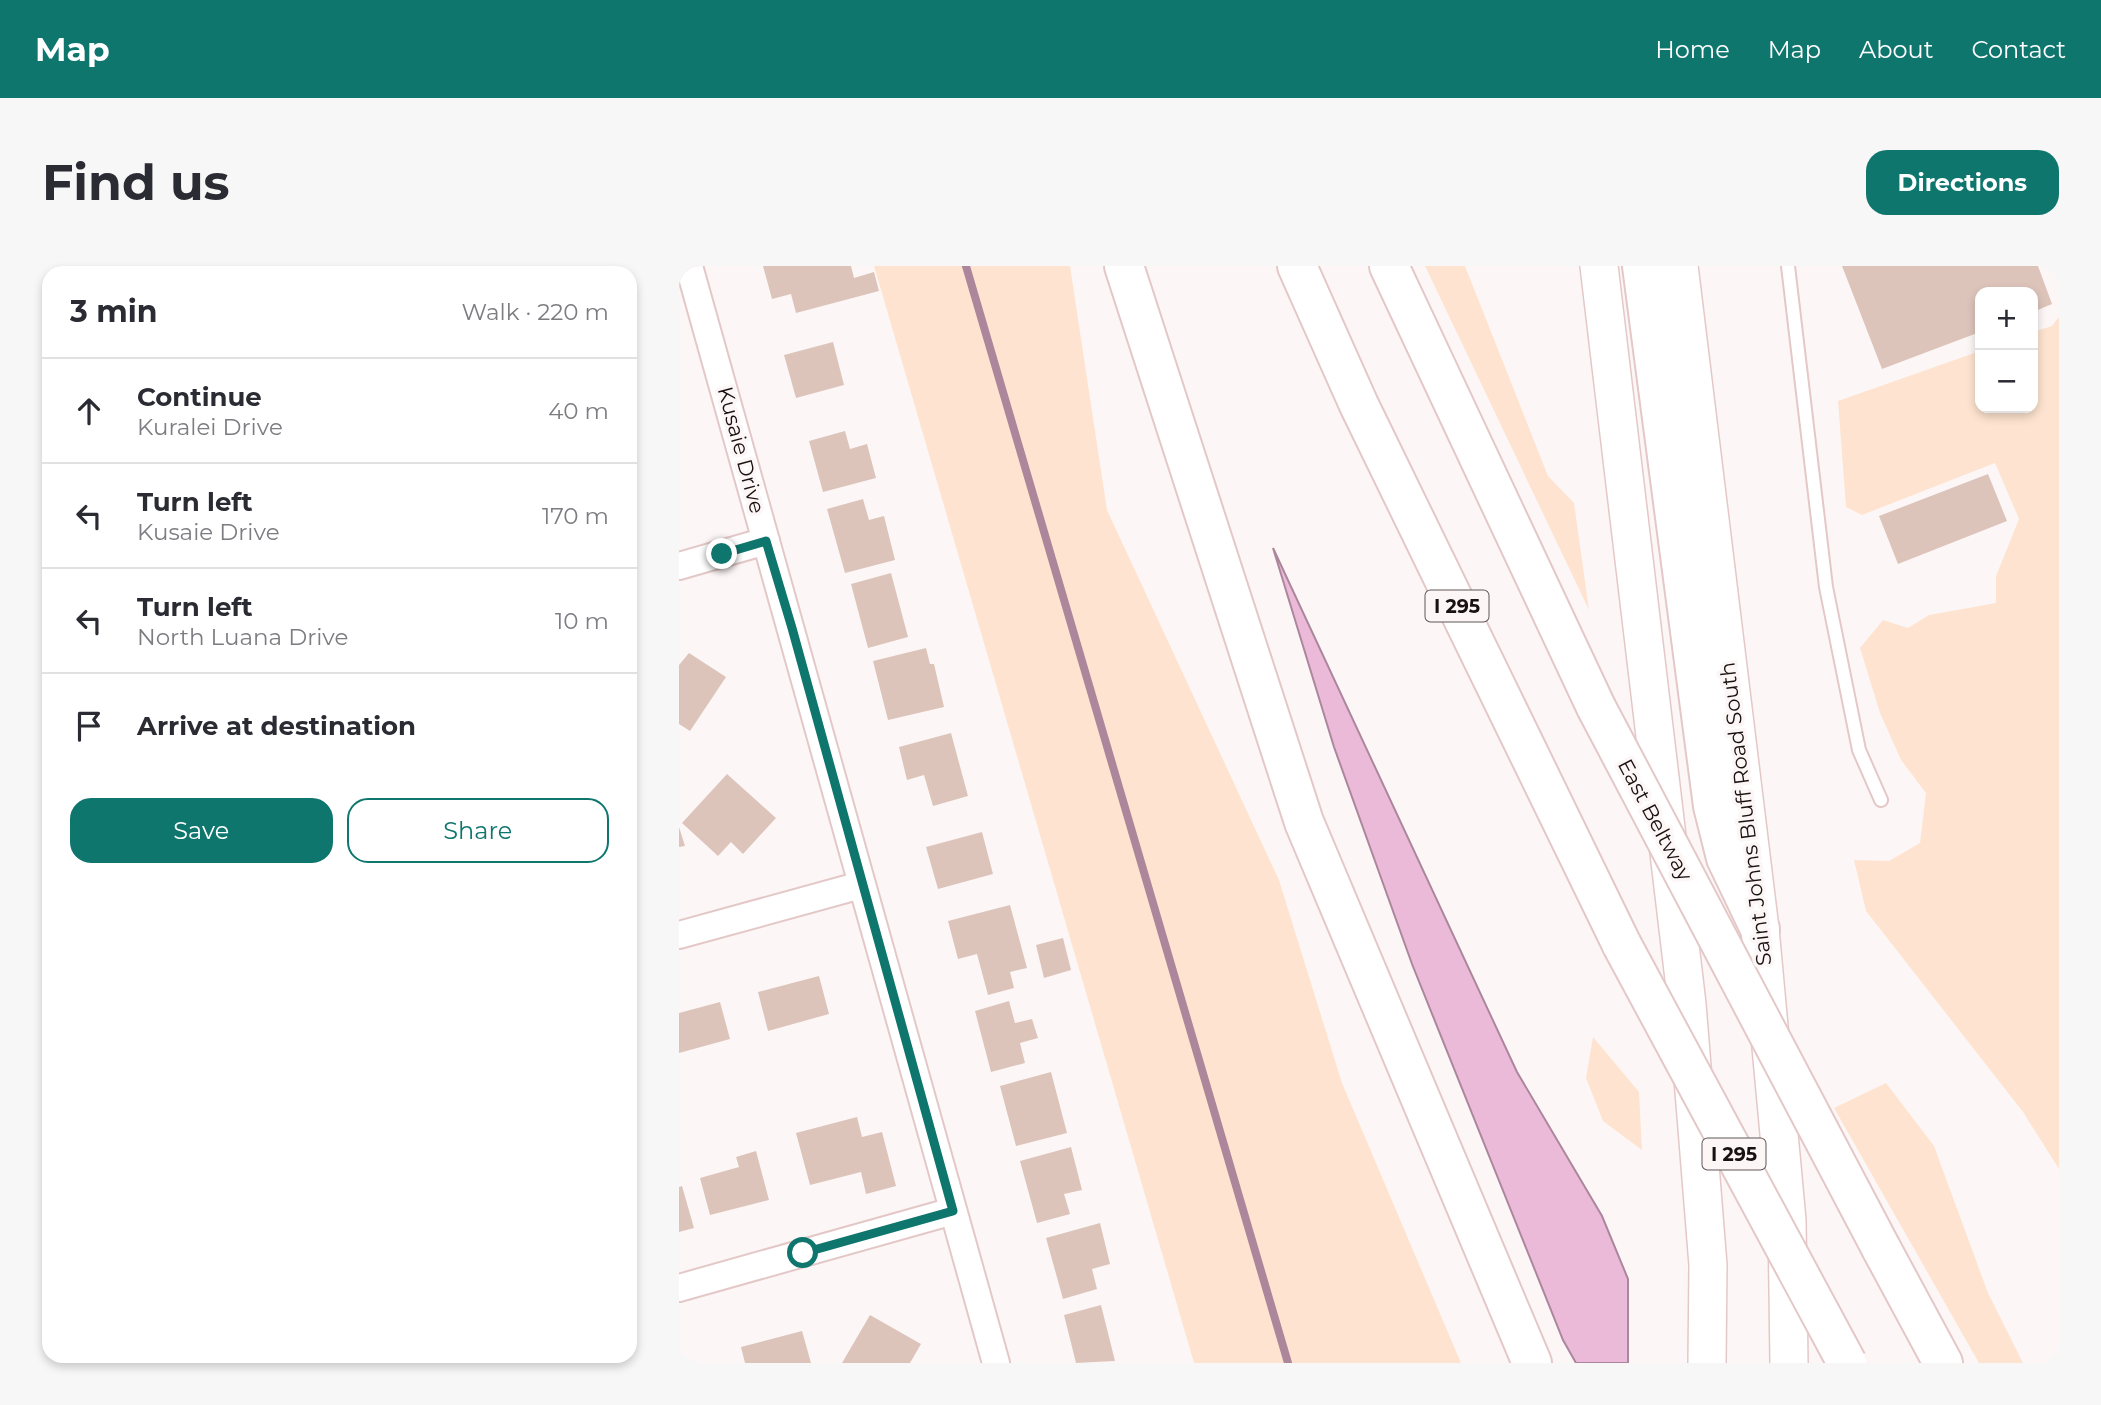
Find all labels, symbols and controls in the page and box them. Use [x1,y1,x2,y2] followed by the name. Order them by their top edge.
[35,29,110,69] text: Map
[1655,35,1730,64] text: Home
[1768,35,1821,64] text: Map
[1859,35,1933,64] text: About
[1971,35,2066,64] text: Contact
[1866,150,2059,215] button: Directions
[42,153,230,212] text: Find us
[1975,287,2038,413] map controls
[1975,287,2038,350] button: +
[70,293,157,330] text: 3 min
[462,298,609,326] text: Walk · 220 m
[1975,350,2038,413] button: −
[137,381,262,413] text: Continue
[713,384,770,516] street label: Kusaie Drive
[70,392,108,430] icon: ahead
[548,397,609,425] text: 40 m
[137,413,283,441] text: Kuralei Drive
[137,486,253,518] text: Turn left
[70,497,108,535] icon: left
[542,502,609,530] text: 170 m
[137,518,280,546] text: Kusaie Drive
[706,538,737,569] route end
[1425,590,1489,622] road number: I 295
[137,591,253,623] text: Turn left
[70,602,108,640] icon: left
[555,607,609,635] text: 10 m
[137,623,348,651] text: North Luana Drive
[1714,661,1777,967] street label: Saint Johns Bluff Road South
[70,707,108,745] icon: arrive
[137,710,416,742] text: Arrive at destination
[1613,755,1698,885] street label: East Beltway
[70,798,333,863] button: Save
[347,798,609,863] button: Share
[1703,1139,1765,1170] road number: I 295
[787,1237,818,1268] route start

